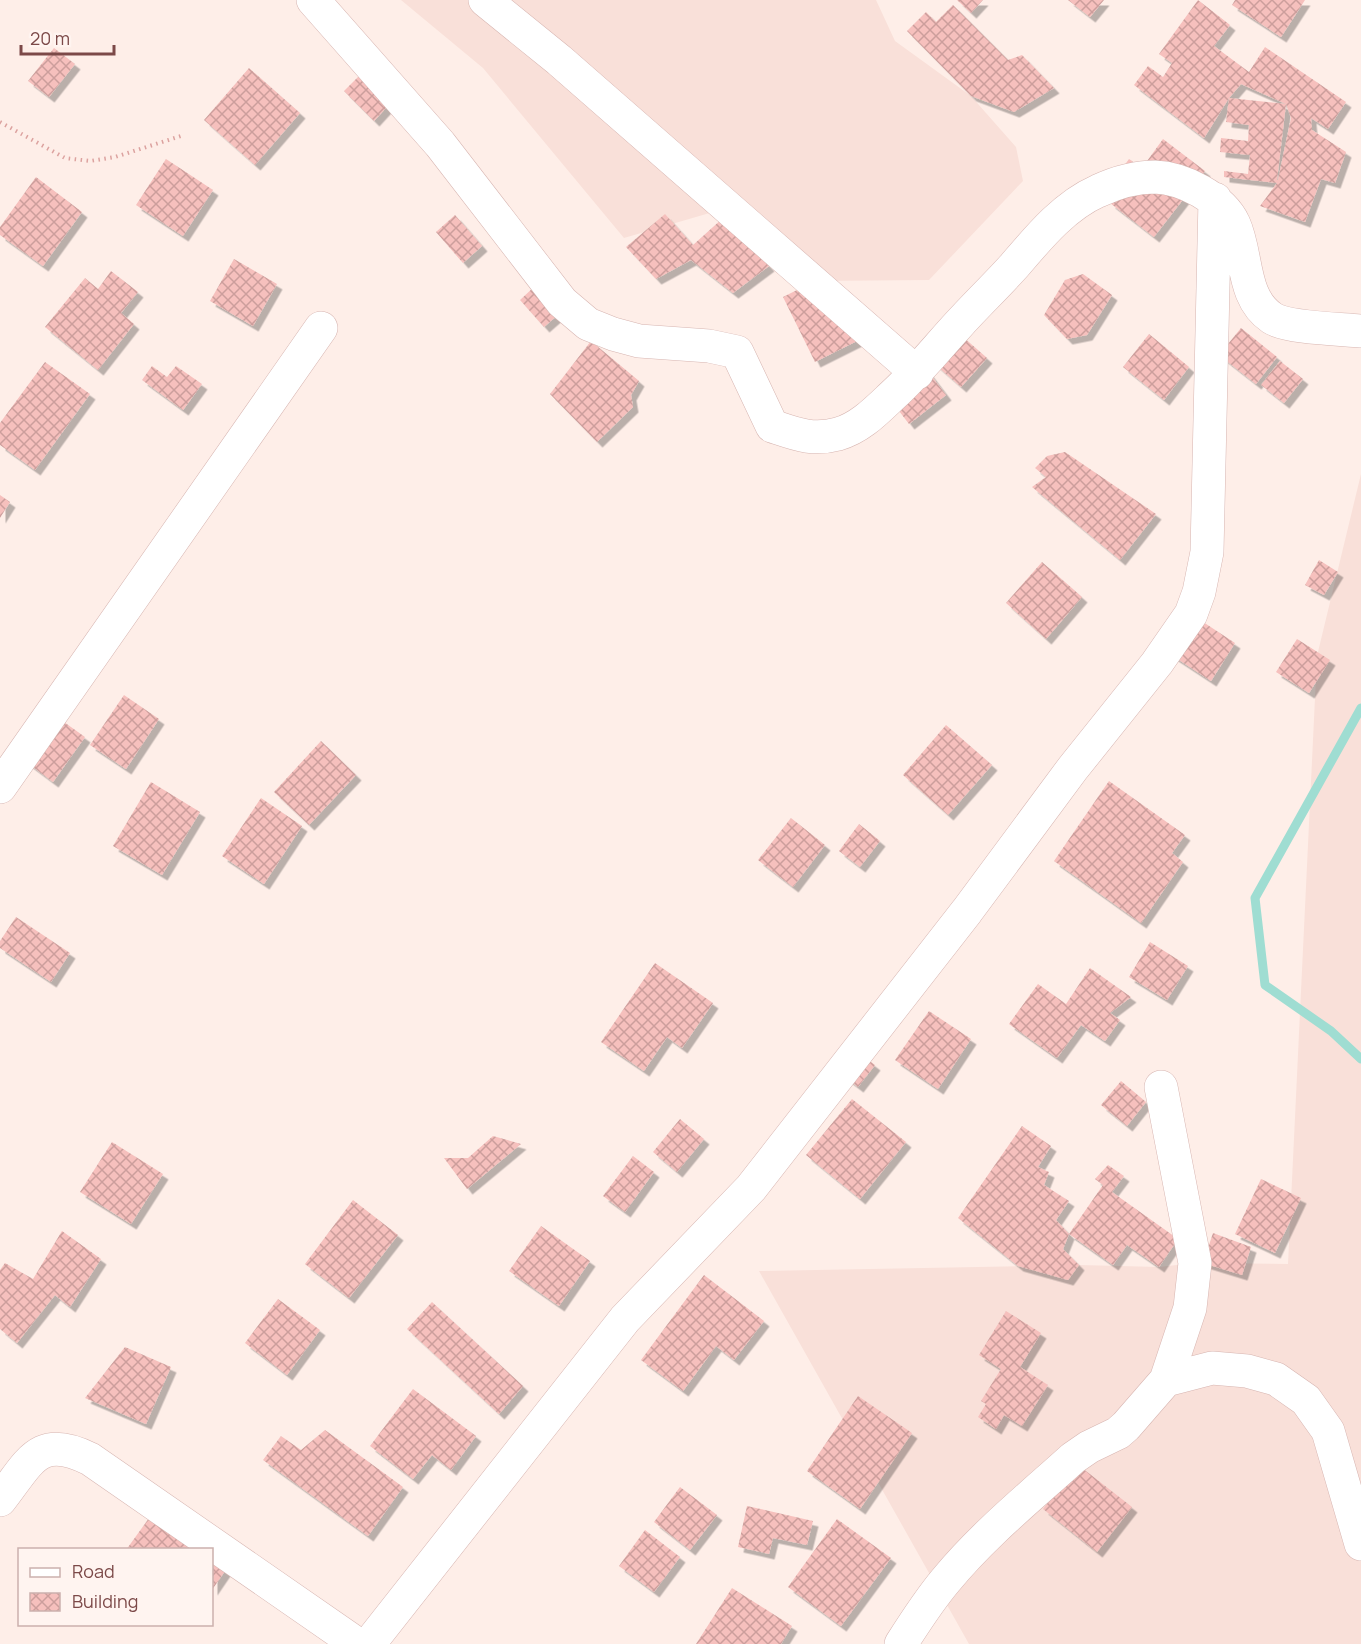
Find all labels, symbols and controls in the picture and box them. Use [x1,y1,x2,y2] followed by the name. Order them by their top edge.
[21,18,114,56] scale bar
[30,26,70,50] text: 20 m
[18,1548,213,1626] legend
[72,1559,115,1583] text: Road
[72,1589,138,1613] text: Building

